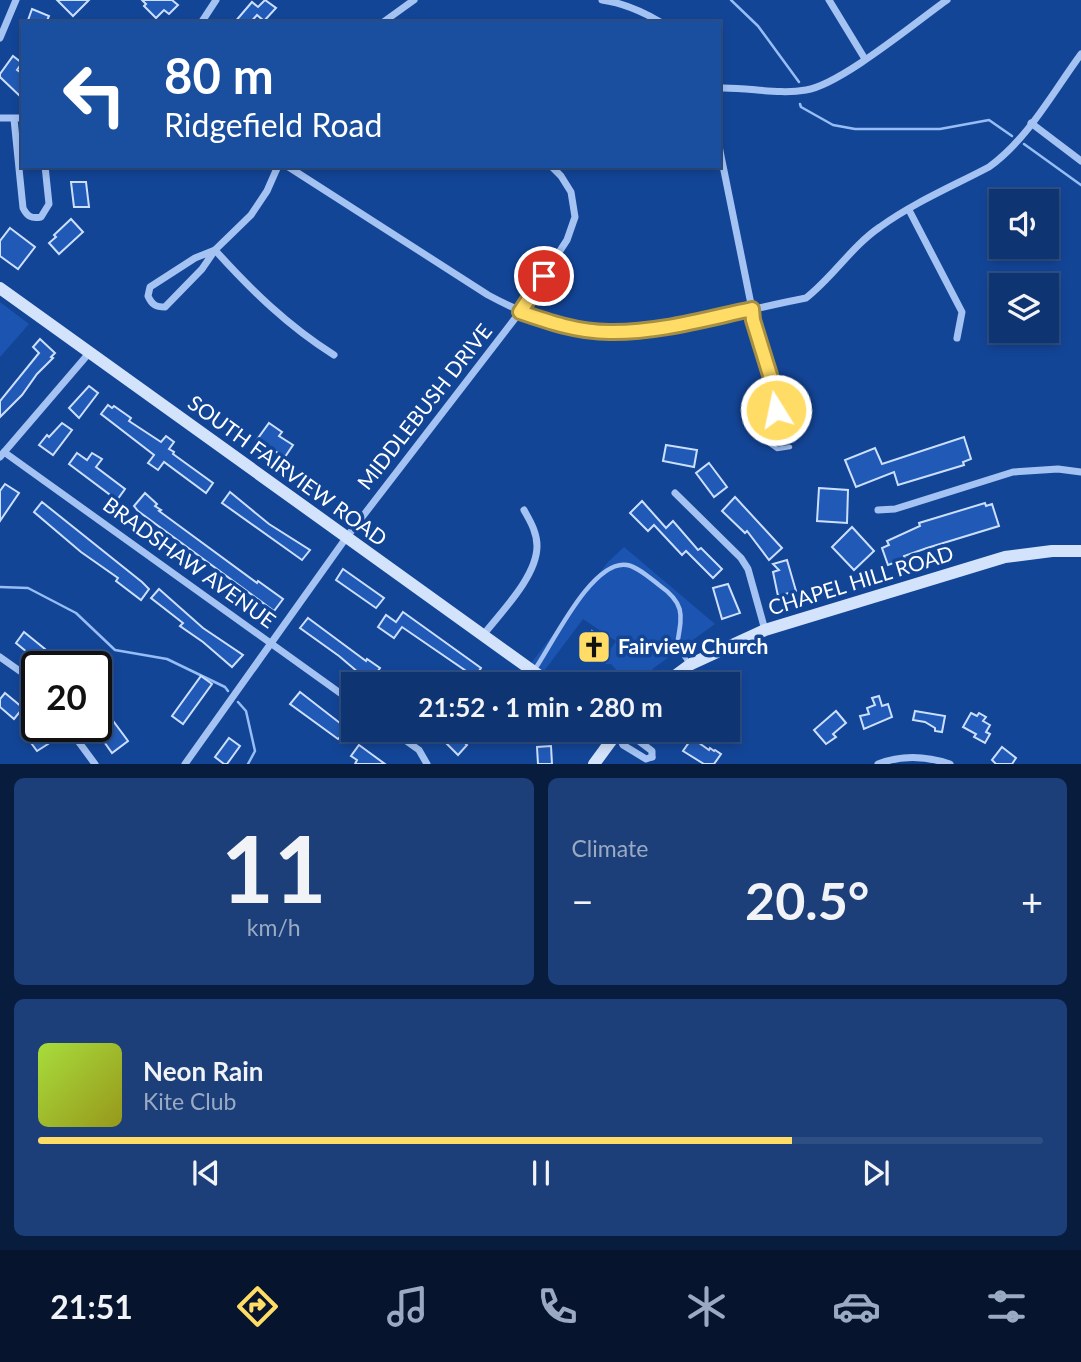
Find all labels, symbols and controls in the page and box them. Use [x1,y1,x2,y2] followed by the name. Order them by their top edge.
[164,46,274,104] text: 80 m
[49,49,140,140] icon: left
[164,105,382,144] text: Ridgefield Road
[989,189,1059,343] map controls
[989,189,1059,259] button: sound
[514,246,574,306] pin
[525,257,563,295] icon: arrive
[989,273,1059,343] button: layers
[351,318,496,494] street label: MIDDLEBUSH DRIVE
[739,373,813,447] position arrow
[184,389,392,550] street label: SOUTH FAIRVIEW ROAD
[99,491,281,633] street label: BRADSHAW AVENUE
[765,539,956,620] street label: CHAPEL HILL ROAD
[575,628,613,666] church icon: Fairview Church
[618,633,768,658] place label: Fairview Church
[21,651,112,742] speed limit sign: 20
[418,691,663,723] text: 21:52 · 1 min · 280 m
[221,813,327,922] text: 11
[572,834,648,862] text: Climate
[745,869,869,931] text: 20.5°
[572,878,594,924] text: −
[1021,878,1043,924] text: +
[247,913,301,941] text: km/h
[143,1055,263,1087] text: Neon Rain
[143,1087,236,1115] text: Kite Club
[187,1154,225,1192] icon: previous
[522,1154,560,1192] icon: pause
[857,1154,895,1192] icon: next
[233,1282,282,1331] icon: directions
[383,1282,432,1331] icon: music
[533,1282,582,1331] icon: phone
[682,1282,731,1331] icon: climate
[832,1282,881,1331] icon: car
[982,1282,1031,1331] icon: filters
[50,1287,133,1326] text: 21:51

